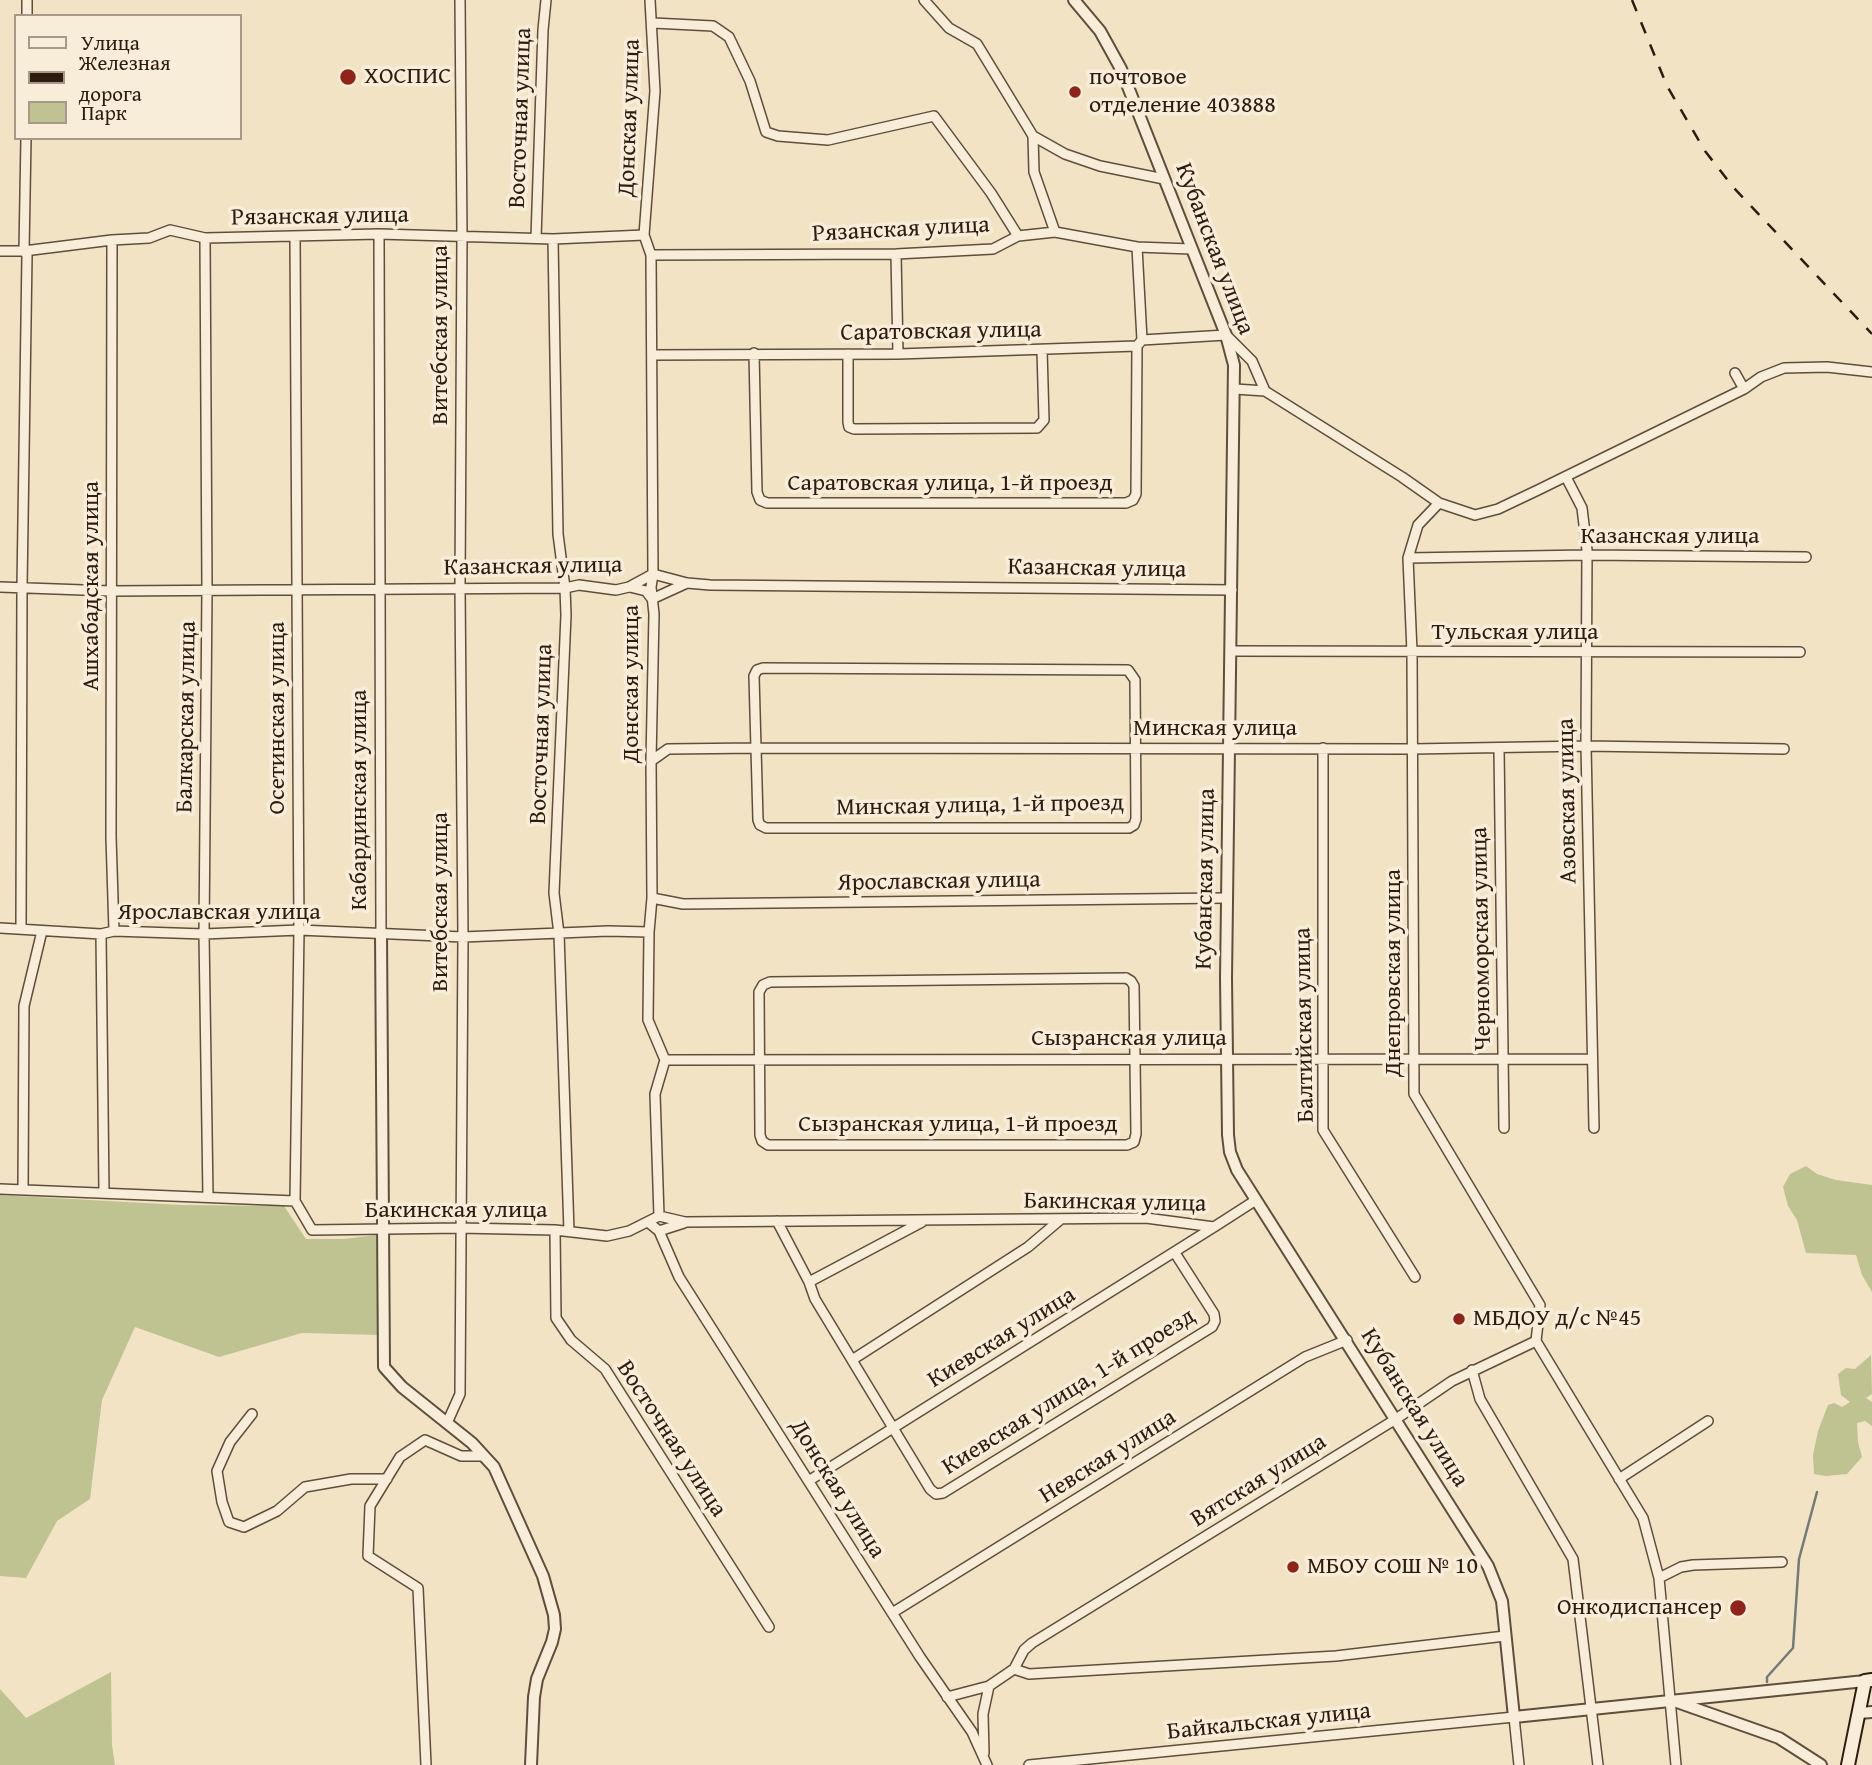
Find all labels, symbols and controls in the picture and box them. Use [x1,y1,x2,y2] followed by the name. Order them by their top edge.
[14,14,242,140] legend
[81,27,140,58] text: Улица
[503,27,539,209] street label: Восточная улица
[613,38,647,198] street label: Донская улица
[79,47,171,109] text: Железная дорога
[364,63,451,91] place label: ХОСПИС
[1089,64,1276,120] place label: почтовое отделение 403888
[338,67,358,87] marker: ХОСПИС
[1067,84,1083,100] marker: почтовое отделение 403888
[81,97,127,128] text: Парк
[1168,159,1260,339] street label: Кубанская улица
[231,201,409,233] street label: Рязанская улица
[812,211,990,249] street label: Рязанская улица
[427,245,455,425] street label: Витебская улица
[840,316,1042,348] street label: Саратовская улица
[787,470,1113,498] street label: Саратовская улица, 1-й проезд
[78,481,106,691] street label: Ашхабадская улица
[1581,523,1759,551] street label: Казанская улица
[443,551,623,583] street label: Казанская улица
[1007,553,1187,585] street label: Казанская улица
[618,605,646,763] street label: Донская улица
[1431,619,1599,647] street label: Тульская улица
[171,621,203,813] street label: Балкарская улица
[264,621,292,815] street label: Осетинская улица
[524,643,560,825] street label: Восточная улица
[346,690,374,910] street label: Кабардинская улица
[1133,715,1297,743] street label: Минская улица
[1552,718,1584,884] street label: Азовская улица
[1190,788,1222,970] street label: Кубанская улица
[836,789,1124,823] street label: Минская улица, 1-й проезд
[427,812,455,992] street label: Витебская улица
[1466,827,1498,1051] street label: Черноморская улица
[837,866,1041,898] street label: Ярославская улица
[1380,869,1408,1077] street label: Днепровская улица
[117,899,321,927] street label: Ярославская улица
[1289,927,1321,1123] street label: Балтийская улица
[1031,1025,1227,1053] street label: Сызранская улица
[798,1111,1118,1139] street label: Сызранская улица, 1-й проезд
[1023,1187,1207,1219] street label: Бакинская улица
[365,1197,547,1225] street label: Бакинская улица
[923,1281,1081,1395] street label: Киевская улица
[937,1302,1201,1482] street label: Киевская улица, 1-й проезд
[1473,1305,1641,1333] place label: МБДОУ д/с №45
[1451,1311,1467,1327] marker: МБДОУ д/с №45
[1354,1323,1474,1493] street label: Кубанская улица
[610,1355,732,1523] street label: Восточная улица
[1034,1404,1182,1510] street label: Невская улица
[783,1414,891,1564] street label: Донская улица
[1186,1428,1332,1534] street label: Вятская улица
[1307,1553,1478,1581] place label: МБОУ СОШ № 10
[1285,1559,1301,1575] marker: МБОУ СОШ № 10
[1557,1594,1722,1622] place label: Онкодиспансер
[1728,1598,1748,1618] marker: Онкодиспансер
[1166,1697,1372,1747] street label: Байкальская улица

